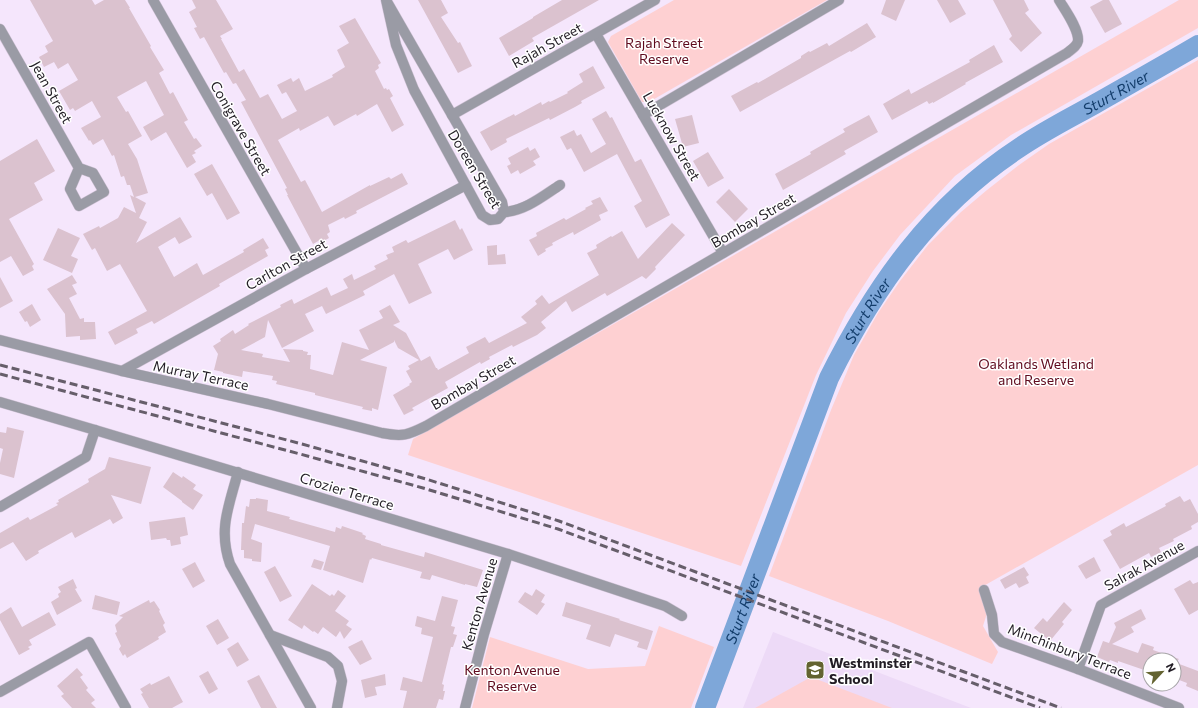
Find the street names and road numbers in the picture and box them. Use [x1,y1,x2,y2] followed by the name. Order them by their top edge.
[509,19,585,71] street label: Rajah Street
[28,58,76,127] street label: Jean Street
[207,78,275,179] street label: Conigrave Street
[640,88,704,184] street label: Lucknow Street
[445,126,505,212] street label: Doreen Street
[708,189,798,251] street label: Bombay Street
[242,235,330,293] street label: Carlton Street
[428,351,518,413] street label: Bombay Street
[152,357,250,393] street label: Murray Terrace
[298,469,396,513] street label: Crozier Terrace
[1101,536,1187,594] street label: Salrak Avenue
[458,556,500,652] street label: Kenton Avenue
[1006,620,1134,682] street label: Minchinbury Terrace

